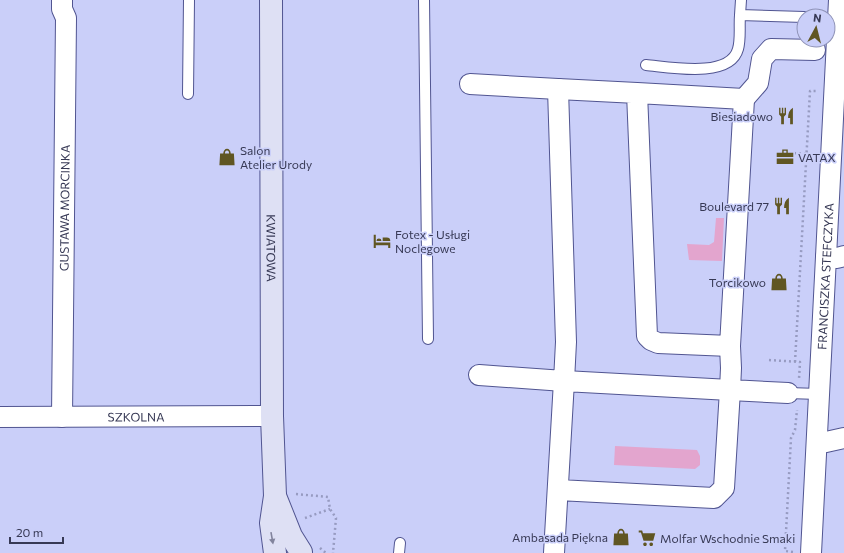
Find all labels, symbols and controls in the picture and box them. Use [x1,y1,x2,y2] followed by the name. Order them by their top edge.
[796,8,836,48] north arrow
[812,11,822,25] text: N
[776,106,796,126] restaurant icon: Biesiadowo
[711,109,773,123] place label: Biesiadowo
[240,143,312,171] place label: Salon Atelier Urody
[56,145,72,271] street label: GUSTAWA MORCINKA
[217,147,237,167] shop icon: Salon Atelier Urody
[775,147,795,167] office icon: VATAX
[798,150,836,164] place label: VATAX
[772,196,792,216] restaurant icon: Boulevard 77
[699,199,769,213] place label: Boulevard 77
[814,203,836,350] street label: FRANCISZKA STEFCZYKA
[265,214,279,282] street label: KWIATOWA
[395,227,470,255] place label: Fotex - Usługi Noclegowe
[372,231,392,251] hotel icon: Fotex - Usługi Noclegowe
[769,272,789,292] shop icon: Torcikowo
[709,275,766,289] place label: Torcikowo
[108,409,164,424] street label: SZKOLNA
[10,519,63,545] scale bar
[16,525,43,539] text: 20 m
[611,527,631,547] shop icon: Ambasada Piękna
[637,528,657,548] supermarket icon: Molfar Wschodnie Smaki
[512,530,608,544] place label: Ambasada Piękna
[660,531,795,545] place label: Molfar Wschodnie Smaki
[270,532,276,544] one-way arrow

